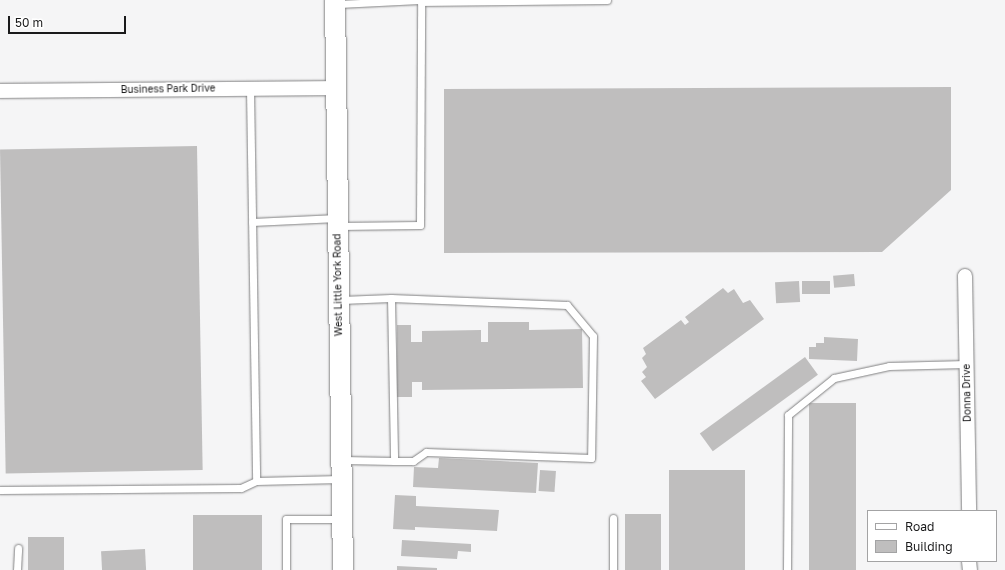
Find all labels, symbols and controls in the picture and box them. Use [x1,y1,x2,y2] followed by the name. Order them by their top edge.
[10,8,128,34] scale bar
[15,15,43,30] text: 50 m
[121,82,215,96] street label: Business Park Drive
[331,234,345,336] street label: West Little York Road
[960,364,974,422] street label: Donna Drive
[867,510,997,562] legend
[905,519,934,534] text: Road
[905,539,953,554] text: Building

